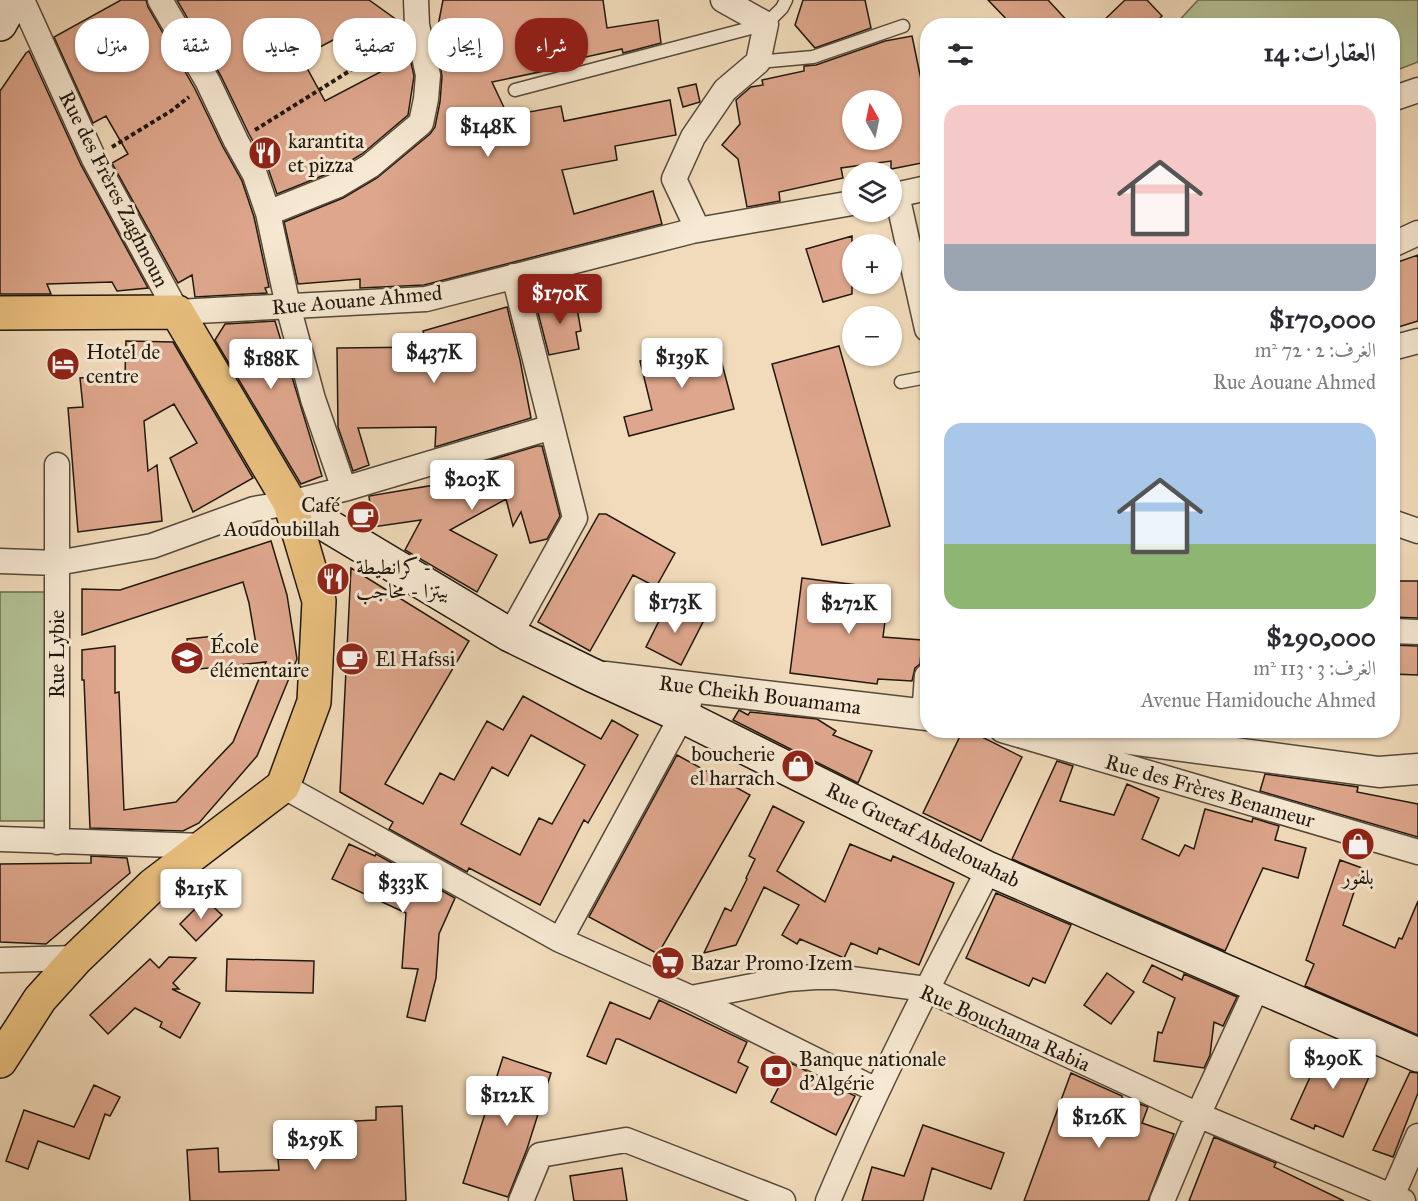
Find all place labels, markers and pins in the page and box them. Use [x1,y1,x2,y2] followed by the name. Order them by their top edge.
[446,107,530,158] pin: $148K
[288,128,364,178] place label: karantita et pizza
[247,135,283,171] restaurant icon: karantita et pizza
[518,274,602,325] pin: $170K
[392,333,476,384] pin: $437K
[640,338,724,389] pin: $139K
[86,339,161,389] place label: Hotel de centre
[229,339,313,390] pin: $188K
[45,346,81,382] hotel icon: Hotel de centre
[430,460,514,511] pin: $203K
[223,492,340,542] place label: Café Aoudoubillah
[345,499,381,535] cafe icon: Café Aoudoubillah
[356,554,448,605] place label: كرانطيطة - بيتزا - محاجب
[315,561,351,597] restaurant icon: كرانطيطة - بيتزا - محاجب
[633,583,717,634] pin: $173K
[807,584,891,635] pin: $272K
[210,632,310,683] place label: École élémentaire
[169,640,205,676] school or university icon: École élémentaire
[334,641,370,677] cafe icon: El Hafssi
[375,646,456,672] place label: El Hafssi
[690,741,775,791] place label: boucherie el harrach
[780,748,816,784] shop icon: boucherie el harrach
[1340,826,1376,862] shop icon: بلفور
[361,863,445,914] pin: $333K
[1340,864,1374,890] place label: بلفور
[159,869,243,920] pin: $215K
[650,945,686,981] supermarket icon: Bazar Promo Izem
[691,950,853,976] place label: Bazar Promo Izem
[1291,1039,1375,1090] pin: $290K
[799,1046,946,1096] place label: Banque nationale d'Algérie
[758,1053,794,1089] bank icon: Banque nationale d'Algérie
[465,1076,549,1127] pin: $122K
[1057,1098,1141,1149] pin: $126K
[273,1120,357,1171] pin: $259K

